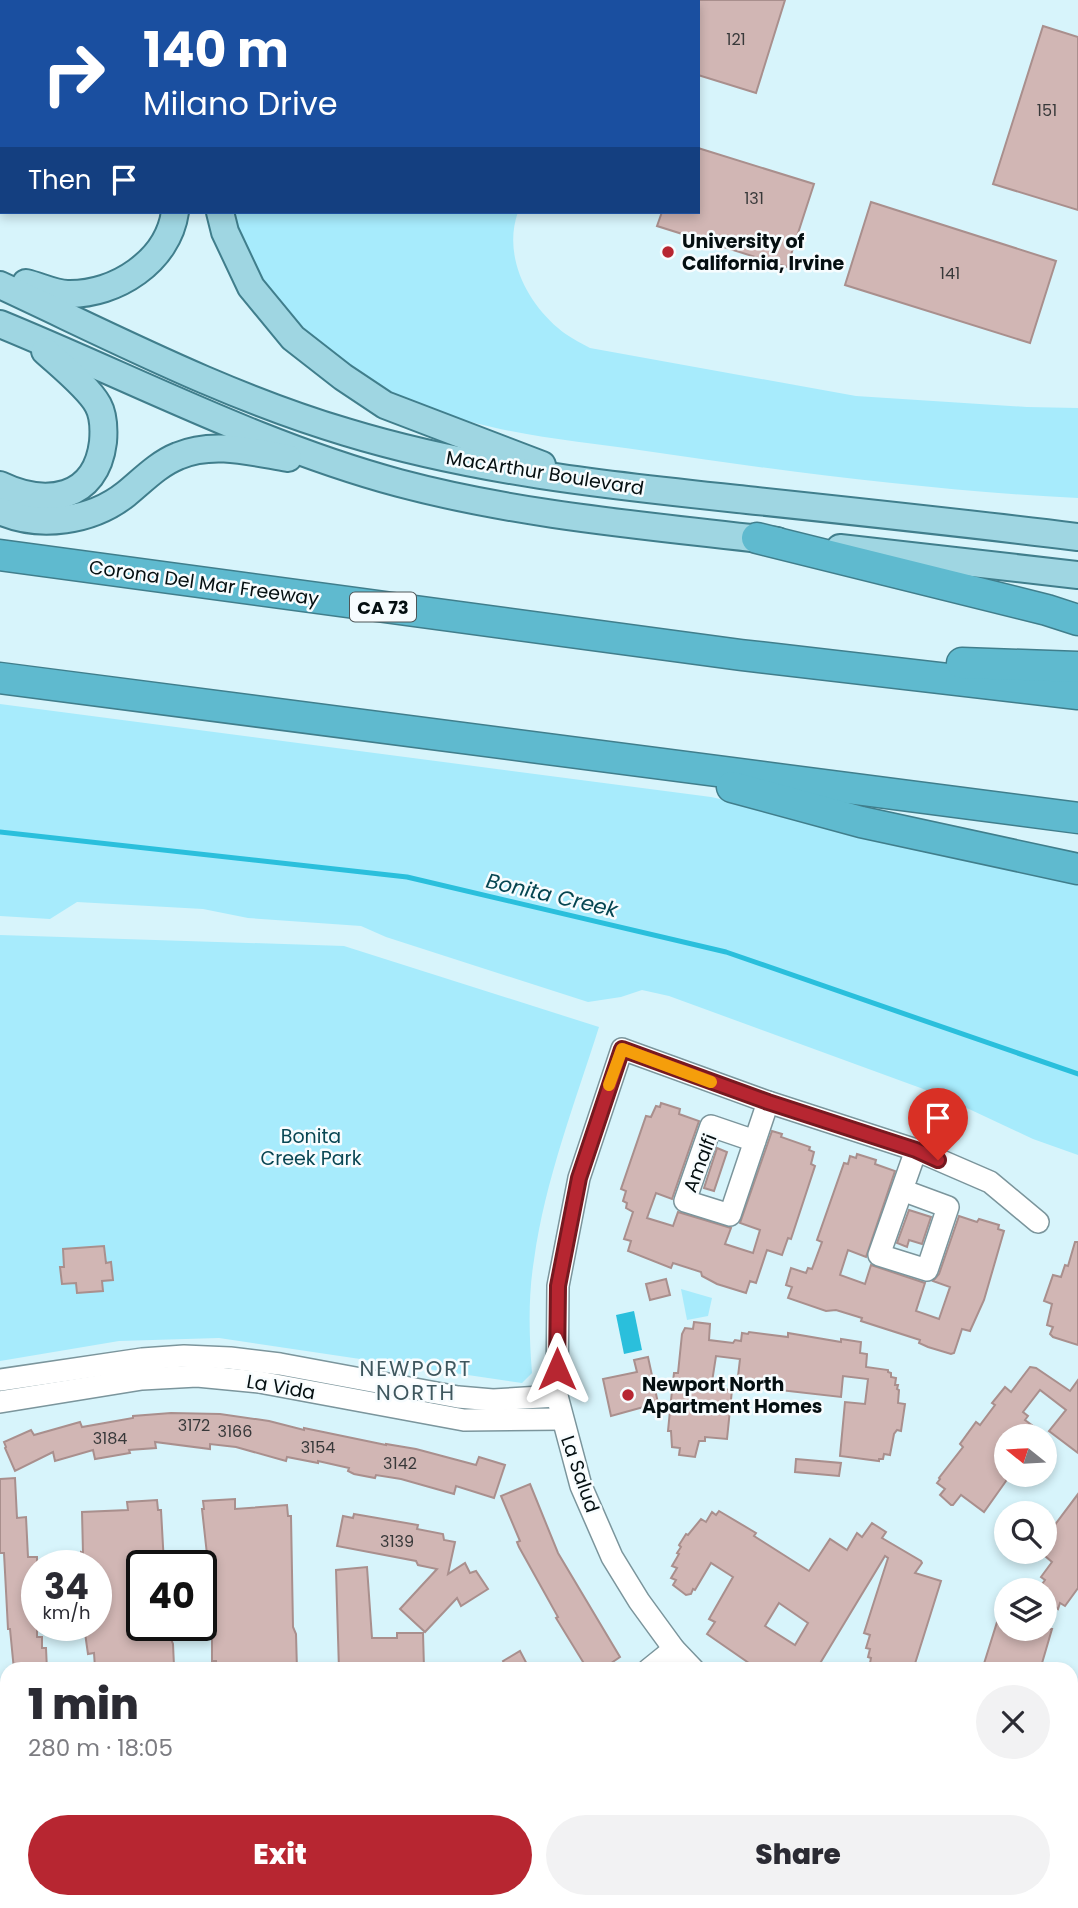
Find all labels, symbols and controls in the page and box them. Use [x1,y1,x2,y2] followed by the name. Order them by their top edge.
[143,16,289,84] text: 140 m
[28,28,119,119] icon: right
[726,28,746,51] house number: 121
[143,81,338,126] text: Milano Drive
[1037,99,1057,122] house number: 151
[105,161,143,199] icon: arrive
[28,162,91,198] text: Then
[744,187,764,210] house number: 131
[682,228,844,277] place label: University of California, Irvine
[660,244,676,260] marker: University of California, Irvine
[940,262,960,285] house number: 141
[444,444,646,502] street label: MacArthur Boulevard
[87,553,321,613] street label: Corona Del Mar Freeway
[350,592,416,622] road number: CA 73
[483,866,622,924] water label: Bonita Creek
[908,1088,968,1160] pin
[919,1099,957,1137] icon: arrive
[261,1123,362,1172] park label: Bonita Creek Park
[676,1130,724,1196] street label: Amalfi
[520,1332,594,1406] position arrow
[360,1354,472,1407] district label: NEWPORT NORTH
[245,1368,317,1406] street label: La Vida
[642,1371,822,1420] place label: Newport North Apartment Homes
[620,1387,636,1403] marker: Newport North Apartment Homes
[178,1414,210,1437] house number: 3172
[218,1420,252,1443] house number: 3166
[994,1424,1057,1488] north arrow
[994,1424,1057,1641] map controls
[93,1427,127,1450] house number: 3184
[554,1432,606,1516] street label: La Salud
[301,1436,335,1459] house number: 3154
[383,1452,417,1475] house number: 3142
[994,1501,1057,1564] button: search
[380,1530,414,1553] house number: 3139
[126,1550,217,1641] speed limit sign: 40
[44,1562,89,1611] text: 34
[994,1578,1057,1641] button: layers
[43,1600,90,1625] text: km/h
[28,1675,139,1734] text: 1 min
[976,1685,1050,1759] button: close
[28,1732,173,1764] text: 280 m · 18:05
[28,1815,532,1895] button: Exit
[546,1815,1050,1895] button: Share

